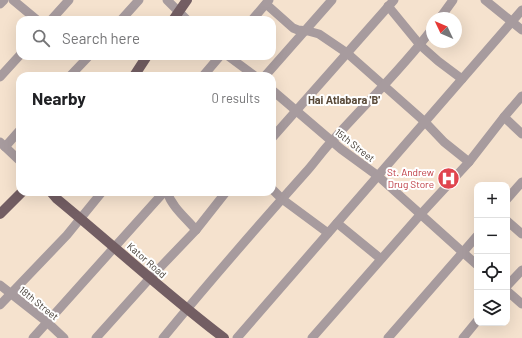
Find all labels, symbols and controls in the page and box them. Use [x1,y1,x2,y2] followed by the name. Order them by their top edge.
[426,12,462,48] north arrow
[16,16,276,60] search box
[30,27,52,49] icon: search
[62,29,140,47] text: Search here
[32,88,86,108] text: Nearby
[211,90,260,106] text: 0 results
[308,93,380,106] district label: Hai Atlabara 'B'
[333,126,377,164] street label: 15th Street
[436,165,462,191] hospital icon: St. Andrew Drug Store
[387,166,434,190] place label: St. Andrew Drug Store
[474,182,510,326] map controls
[474,182,510,218] button: +
[474,218,510,254] button: −
[125,240,169,280] street label: Kator Road
[474,254,510,290] button: locate
[17,284,61,323] street label: 18th Street
[474,290,510,326] button: layers

